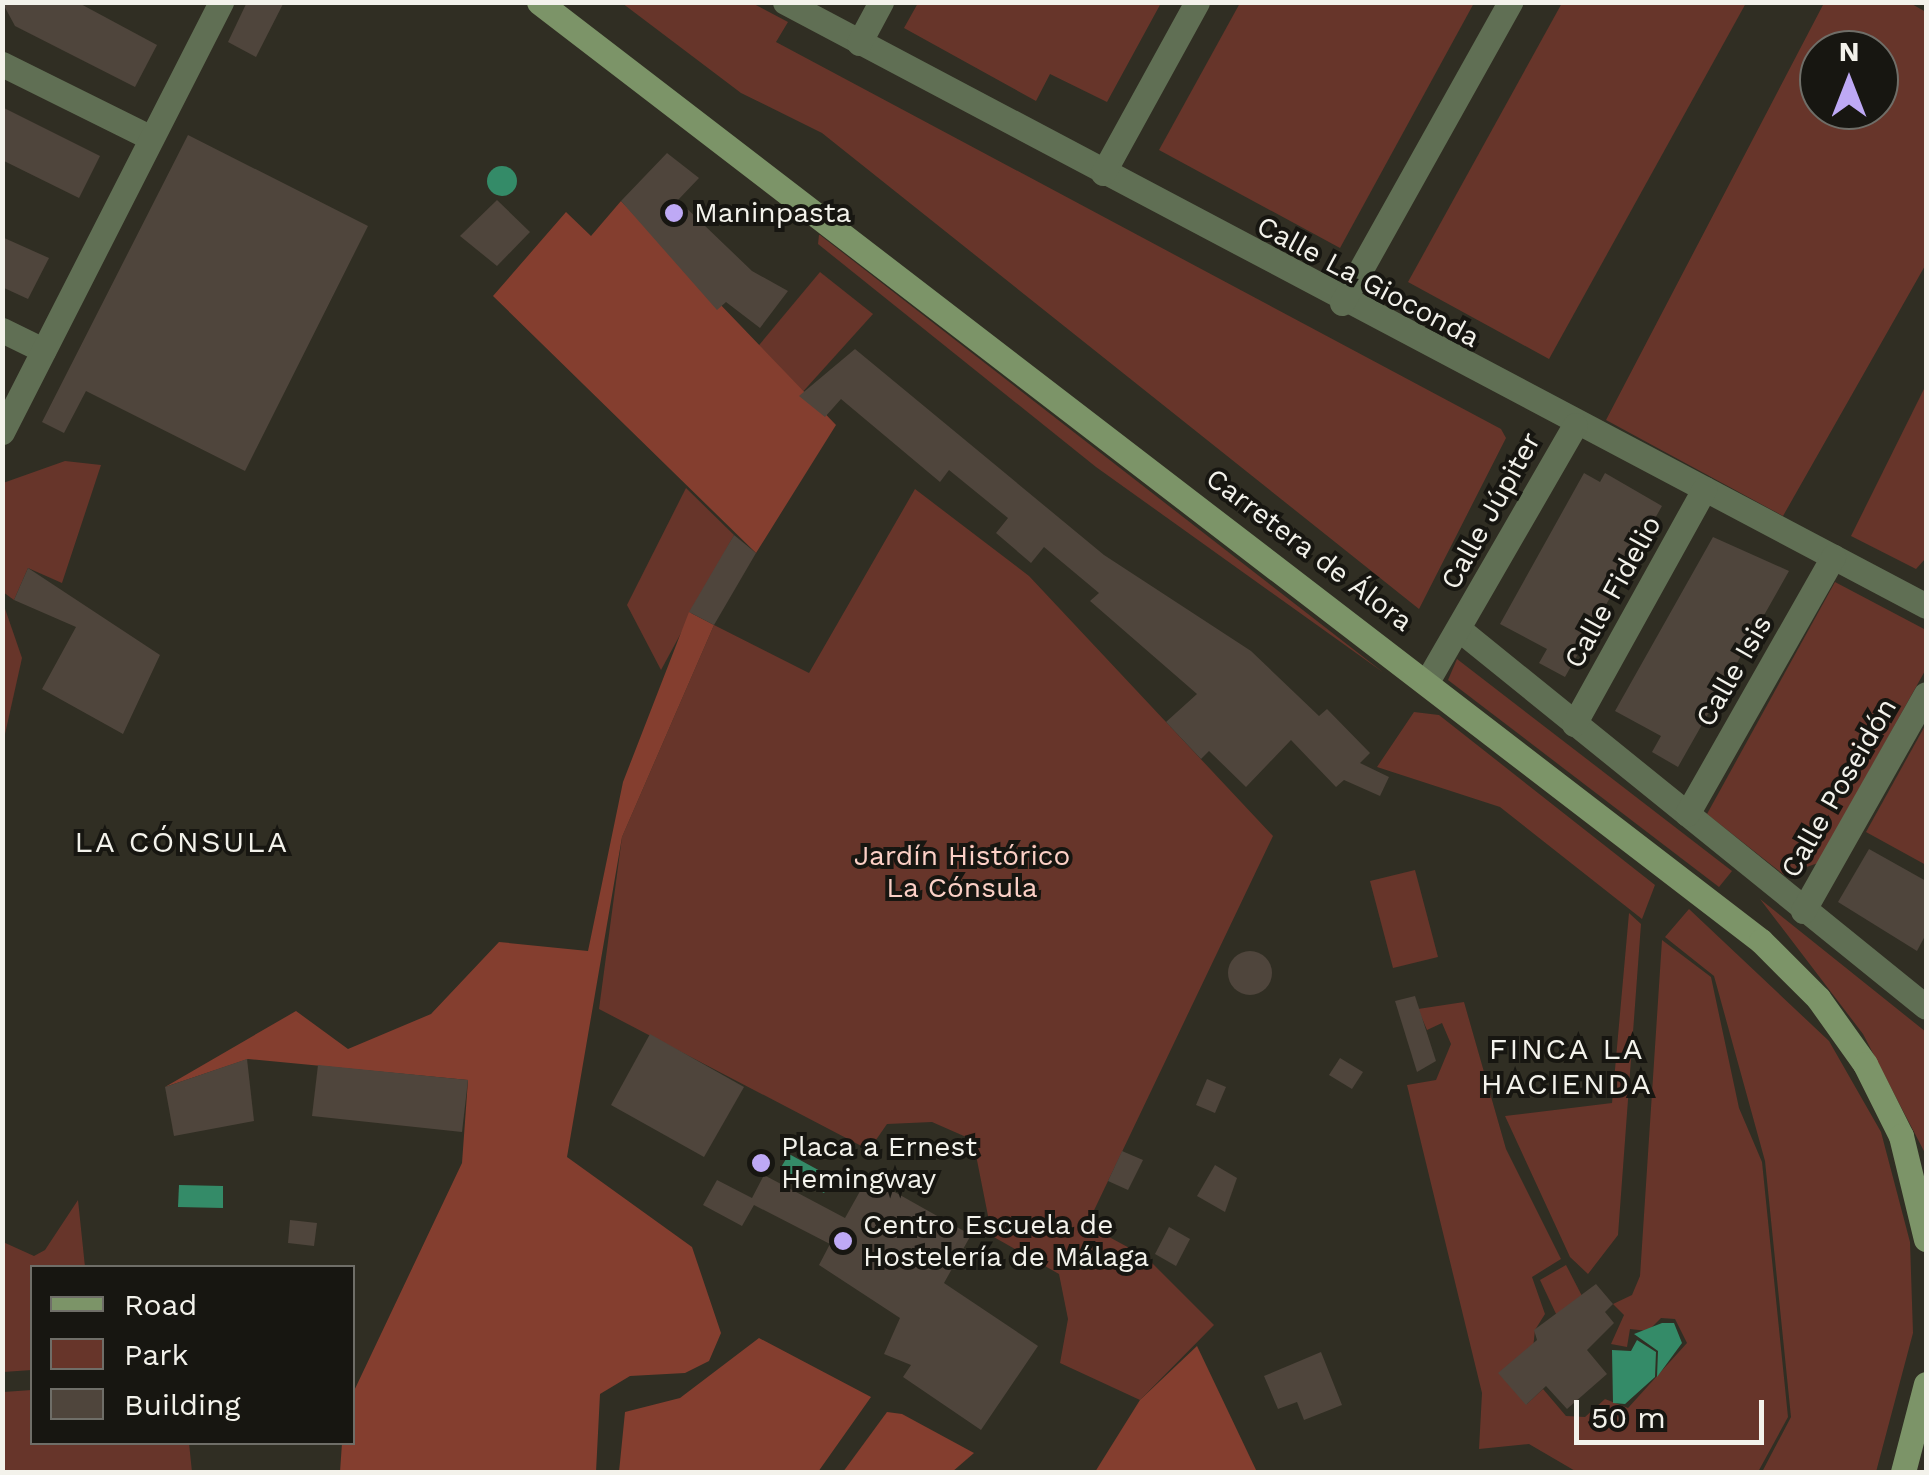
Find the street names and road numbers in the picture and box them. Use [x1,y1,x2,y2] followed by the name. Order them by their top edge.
[1251,209,1485,355] street label: Calle La Gioconda
[1434,426,1548,596] street label: Calle Júpiter
[1198,461,1420,639] street label: Carretera de Álora
[1557,510,1669,674] street label: Calle Fidelio
[1689,609,1779,733] street label: Calle Isis
[1774,692,1904,884] street label: Calle Poseidón

